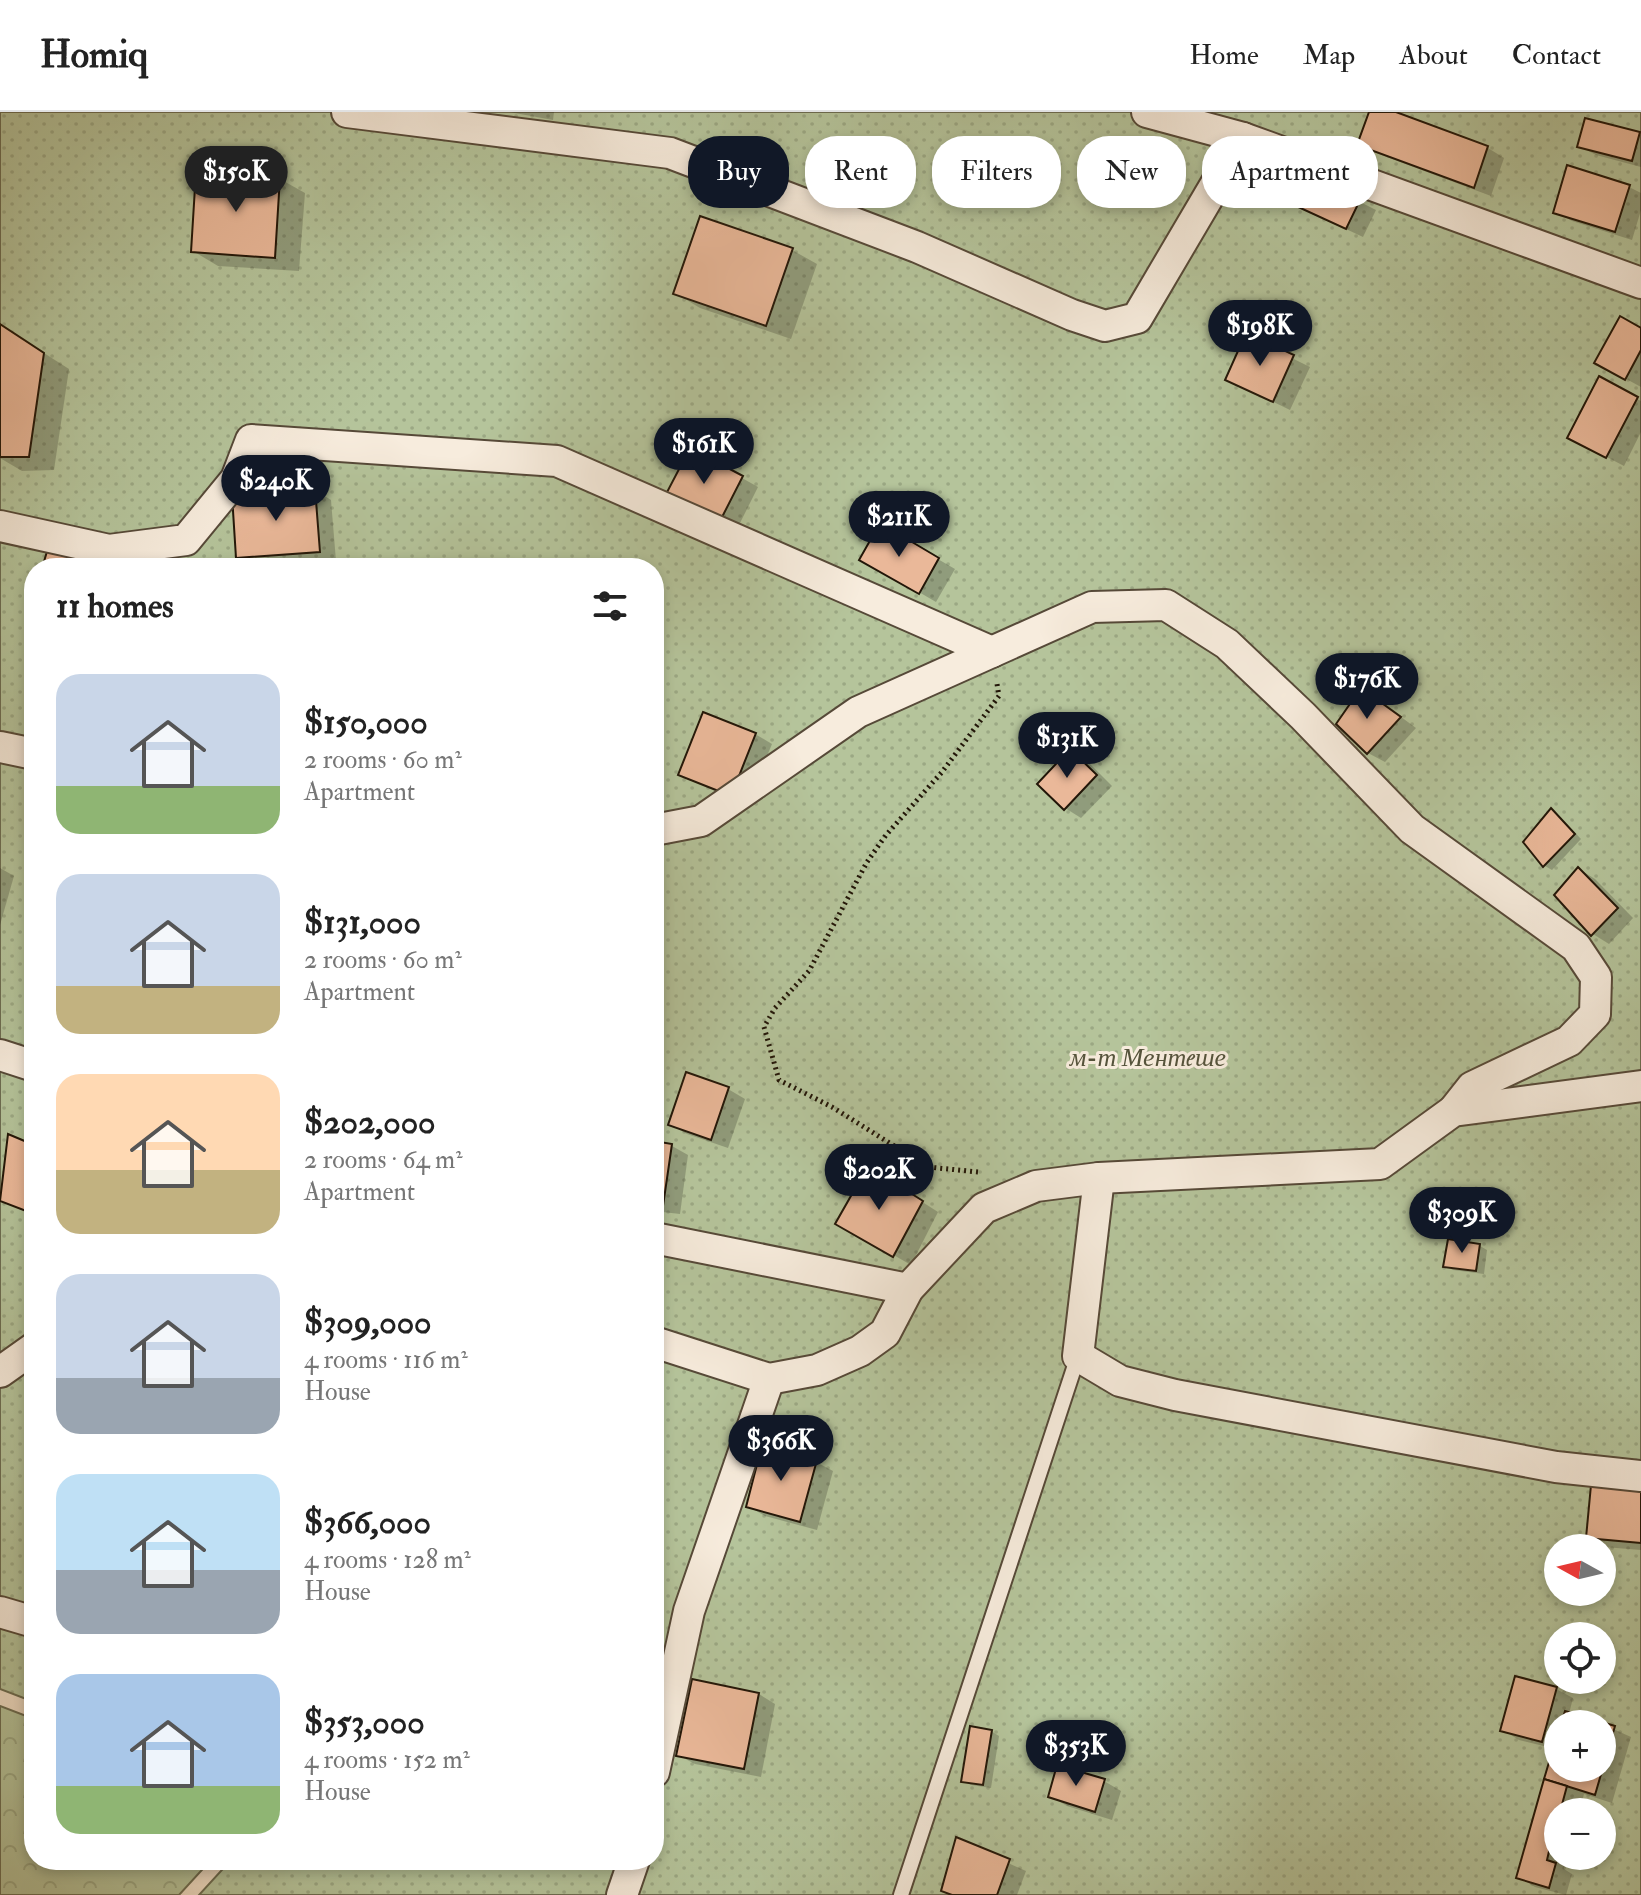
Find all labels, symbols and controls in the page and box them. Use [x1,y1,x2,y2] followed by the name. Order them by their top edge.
[40,31,148,79] text: Homiq
[1189,38,1259,73] text: Home
[1303,38,1355,73] text: Map
[1399,38,1468,73] text: About
[1512,38,1601,73] text: Contact
[688,136,789,208] chip: Buy
[805,136,916,208] chip: Rent
[932,136,1061,208] chip: Filters
[1077,136,1186,208] chip: New
[1202,136,1378,208] chip: Apartment
[180,146,292,214] pin: $150K
[203,156,269,188] text: $150K
[1204,300,1316,368] pin: $198K
[1226,310,1294,342] text: $198K
[648,418,760,486] pin: $161K
[672,428,736,460] text: $161K
[220,455,332,523] pin: $240K
[239,465,313,497] text: $240K
[843,491,955,559] pin: $211K
[867,501,931,533] text: $211K
[588,584,632,628] icon: filters
[56,585,174,628] text: 11 homes
[1311,653,1423,721] pin: $176K
[1333,663,1401,695] text: $176K
[304,701,428,744] text: $150,000
[120,706,216,802] icon: home
[1011,712,1123,780] pin: $131K
[1036,722,1098,754] text: $131K
[304,744,462,776] text: 2 rooms · 60 m²
[304,776,415,808] text: Apartment
[304,901,421,944] text: $131,000
[120,906,216,1002] icon: home
[304,944,462,976] text: 2 rooms · 60 m²
[304,976,415,1008] text: Apartment
[1069,1042,1226,1074] park label: м-т Ментeше
[304,1101,436,1144] text: $202,000
[120,1106,216,1202] icon: home
[304,1144,463,1176] text: 2 rooms · 64 m²
[823,1144,935,1212] pin: $202K
[843,1154,915,1186] text: $202K
[304,1176,415,1208] text: Apartment
[1406,1187,1518,1255] pin: $309K
[1427,1197,1497,1229] text: $309K
[304,1301,432,1344] text: $309,000
[120,1306,216,1402] icon: home
[304,1344,468,1376] text: 4 rooms · 116 m²
[304,1376,371,1408] text: House
[725,1415,837,1483] pin: $366K
[746,1425,816,1457] text: $366K
[304,1501,431,1544] text: $366,000
[120,1506,216,1602] icon: home
[1544,1534,1616,1606] north arrow
[1544,1534,1616,1870] map controls
[304,1544,471,1576] text: 4 rooms · 128 m²
[304,1576,371,1608] text: House
[1544,1622,1616,1694] button: locate
[304,1701,425,1744] text: $353,000
[120,1706,216,1802] icon: home
[1544,1710,1616,1782] button: +
[1020,1720,1132,1788] pin: $353K
[1044,1730,1108,1762] text: $353K
[304,1744,470,1776] text: 4 rooms · 152 m²
[304,1776,371,1808] text: House
[1544,1798,1616,1870] button: −

